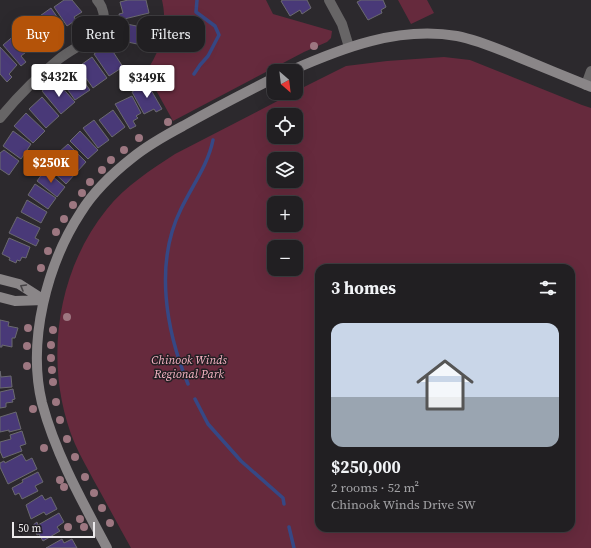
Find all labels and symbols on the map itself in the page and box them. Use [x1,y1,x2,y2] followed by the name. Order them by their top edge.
[31,64,87,98] pin: $432K
[267,64,303,100] north arrow
[119,65,175,99] pin: $349K
[23,150,79,184] pin: $250K
[20,284,27,291] one-way arrow
[151,352,227,382] park label: Chinook Winds Regional Park
[12,520,95,539] scale bar

